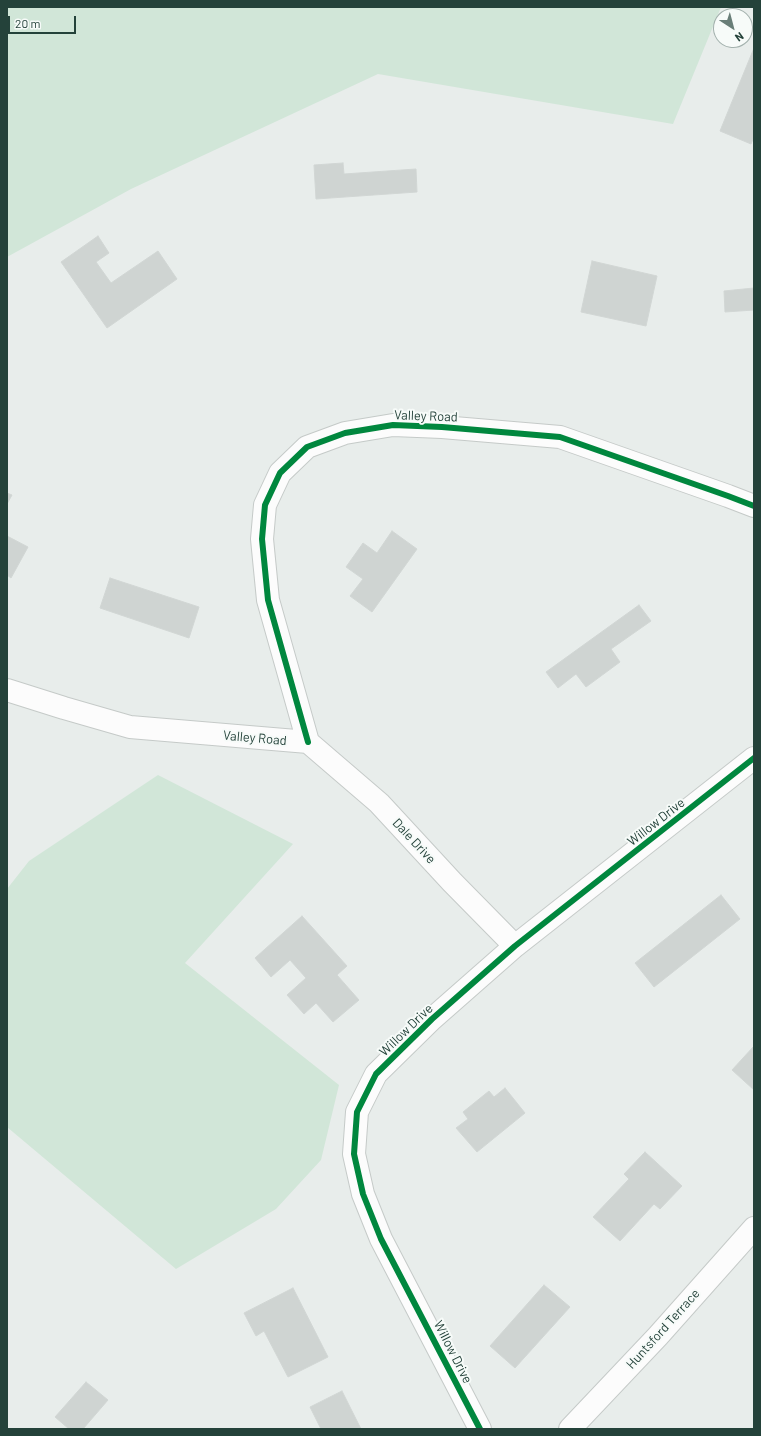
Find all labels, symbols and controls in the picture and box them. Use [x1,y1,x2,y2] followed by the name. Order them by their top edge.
[10,8,78,34] scale bar
[713,8,753,48] north arrow
[15,16,41,30] text: 20 m
[733,30,747,45] text: N
[394,407,458,425] street label: Valley Road
[223,727,287,749] street label: Valley Road
[624,795,688,849] street label: Willow Drive
[389,815,439,867] street label: Dale Drive
[376,1001,436,1059] street label: Willow Drive
[623,1286,703,1372] street label: Huntsford Terrace
[431,1318,475,1386] street label: Willow Drive

